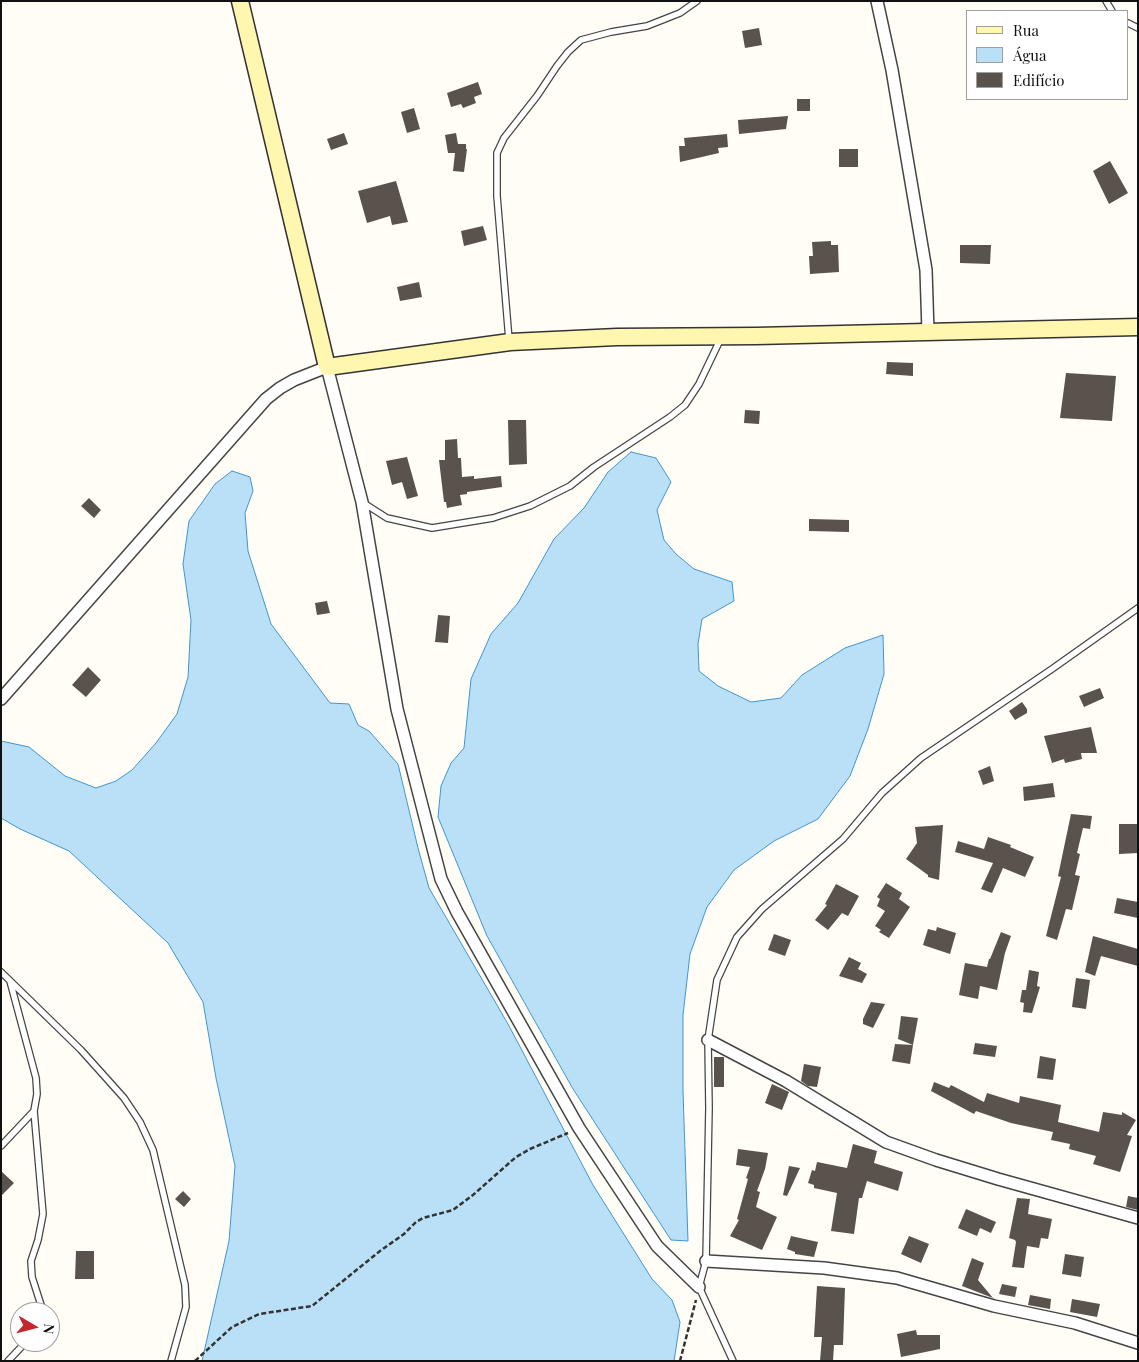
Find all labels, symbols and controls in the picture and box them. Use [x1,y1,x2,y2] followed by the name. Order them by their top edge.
[966,10,1129,100] legend
[1013,20,1039,40] text: Rua
[1013,45,1047,65] text: Água
[1013,70,1065,90] text: Edifício
[10,1302,60,1352] north arrow
[39,1323,59,1335] text: N

